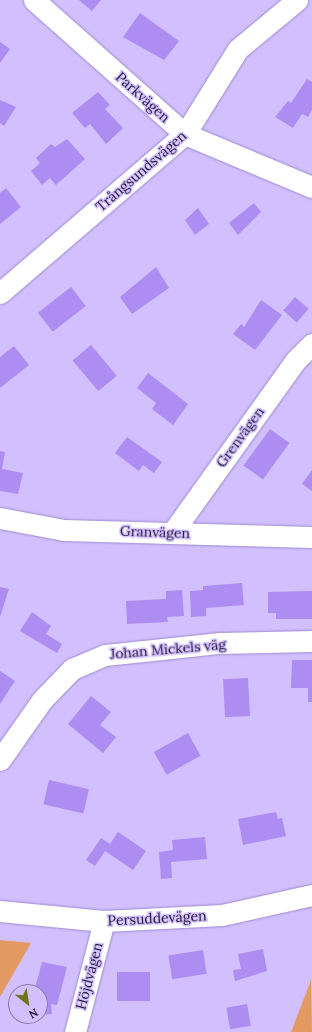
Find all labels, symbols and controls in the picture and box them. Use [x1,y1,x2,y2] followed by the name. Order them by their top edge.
[112,68,174,126] street label: Parkvägen
[92,127,190,215] street label: Trångsundsvägen
[213,404,267,470] street label: Grenvägen
[120,522,190,542] street label: Granvägen
[109,636,227,662] street label: Johan Mickels väg
[107,907,207,929] street label: Persuddevägen
[72,941,106,1011] street label: Höjdvägen
[8,984,48,1024] north arrow
[26,1005,41,1022] text: N

